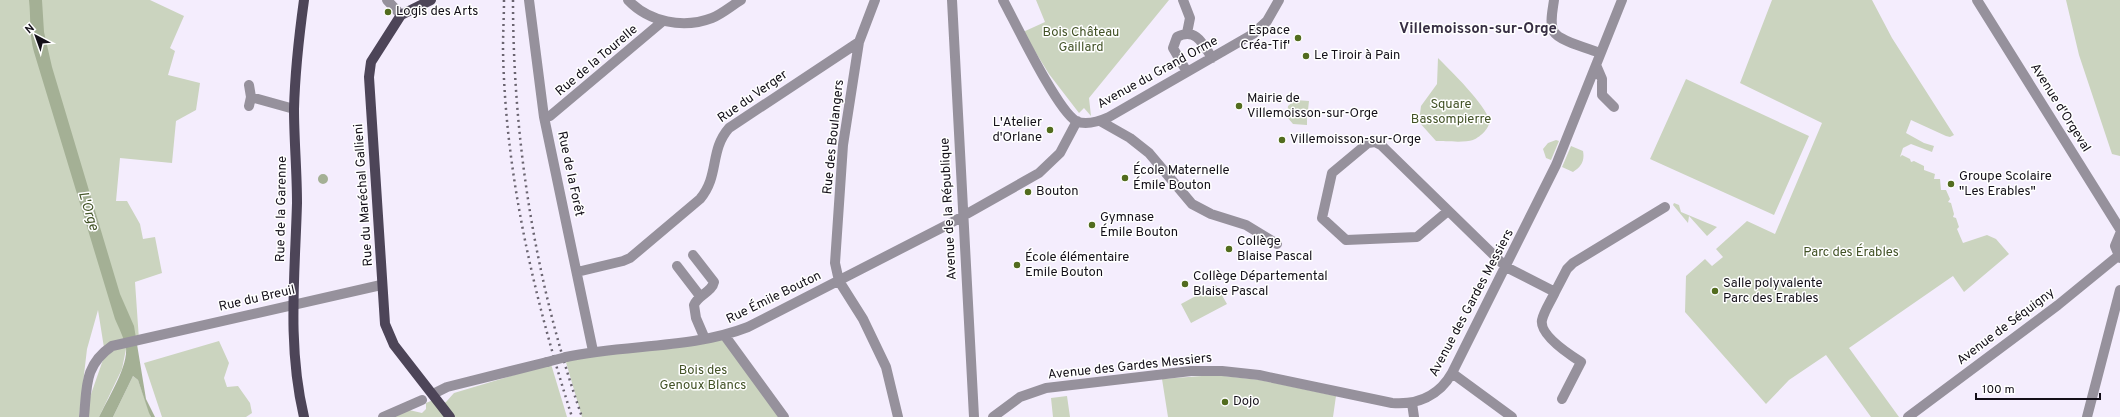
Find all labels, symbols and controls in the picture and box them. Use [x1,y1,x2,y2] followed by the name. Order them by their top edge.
[396,4,478,20] place label: Logis des Arts
[383,7,393,17] marker: Logis des Arts
[16,16,56,56] north arrow
[1399,20,1557,39] district label: Villemoisson-sur-Orge
[23,21,38,37] text: N
[553,22,641,100] street label: Rue de la Tourelle
[1240,23,1290,54] place label: Espace Créa-Tif'
[1043,25,1119,56] park label: Bois Château Gaillard
[1095,33,1221,113] street label: Avenue du Grand Orme
[1293,33,1303,43] marker: Espace Créa-Tif'
[1314,48,1400,64] place label: Le Tiroir à Pain
[1301,51,1311,61] marker: Le Tiroir à Pain
[2026,61,2094,155] street label: Avenue d'Orgeval
[715,67,791,127] street label: Rue du Verger
[820,79,848,195] street label: Rue des Boulangers
[1247,91,1378,122] place label: Mairie de Villemoisson-sur-Orge
[1411,97,1491,128] park label: Square Bassompierre
[1234,101,1244,111] marker: Mairie de Villemoisson-sur-Orge
[992,115,1042,146] place label: L'Atelier d'Orlane
[351,123,377,267] street label: Rue du Maréchal Gallieni
[1045,125,1055,135] marker: L'Atelier d'Orlane
[553,130,587,218] street label: Rue de la Forêt
[1290,132,1421,148] place label: Villemoisson-sur-Orge
[1277,135,1287,145] marker: Villemoisson-sur-Orge
[937,137,961,281] street label: Avenue de la République
[273,156,291,262] street label: Rue de la Garenne
[1133,161,1230,194] place label: École Maternelle Émile Bouton
[1959,169,2052,200] place label: Groupe Scolaire "Les Erables"
[1120,173,1130,183] marker: École Maternelle Émile Bouton
[1946,179,1956,189] marker: Groupe Scolaire "Les Erables"
[1036,184,1079,200] place label: Bouton
[1023,187,1033,197] marker: Bouton
[74,189,102,233] water label: L'Orge
[1100,210,1178,241] place label: Gymnase Émile Bouton
[1087,220,1097,230] marker: Gymnase Émile Bouton
[1426,226,1518,380] street label: Avenue des Gardes Messiers
[1237,234,1312,265] place label: Collège Blaise Pascal
[1803,243,1899,261] park label: Parc des Érables
[1224,244,1234,254] marker: Collège Blaise Pascal
[1025,248,1129,281] place label: École élémentaire Emile Bouton
[1012,260,1022,270] marker: École élémentaire Emile Bouton
[723,266,824,328] street label: Rue Émile Bouton
[1193,269,1328,300] place label: Collège Départemental Blaise Pascal
[1723,276,1823,307] place label: Salle polyvalente Parc des Erables
[1180,279,1190,289] marker: Collège Départemental Blaise Pascal
[217,282,297,316] street label: Rue du Breuil
[1954,285,2058,369] street label: Avenue de Séquigny
[1710,286,1720,296] marker: Salle polyvalente Parc des Erables
[1047,350,1213,384] street label: Avenue des Gardes Messiers
[660,363,746,394] park label: Bois des Genoux Blancs
[1976,375,2100,401] scale bar
[1982,382,2015,398] text: 100 m
[1233,394,1260,410] place label: Dojo
[1220,397,1230,407] marker: Dojo

